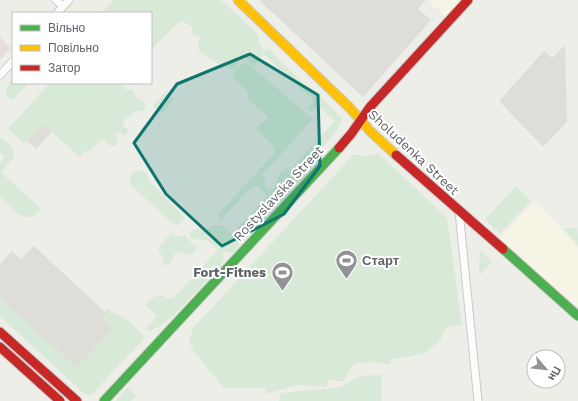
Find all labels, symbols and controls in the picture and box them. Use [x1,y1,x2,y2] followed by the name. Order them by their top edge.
[12,12,152,84] legend
[48,21,86,35] text: Вільно
[48,41,99,55] text: Повільно
[48,61,81,75] text: Затор
[365,107,462,198] street label: Sholudenka Street
[230,142,327,244] street label: Rostyslavska Street
[334,247,360,280] sports icon: Старт
[362,253,399,268] place label: Старт
[269,259,295,292] sports icon: Fort-Fitnes
[193,265,266,280] place label: Fort-Fitnes
[526,349,566,389] north arrow
[545,364,564,383] text: Пн

